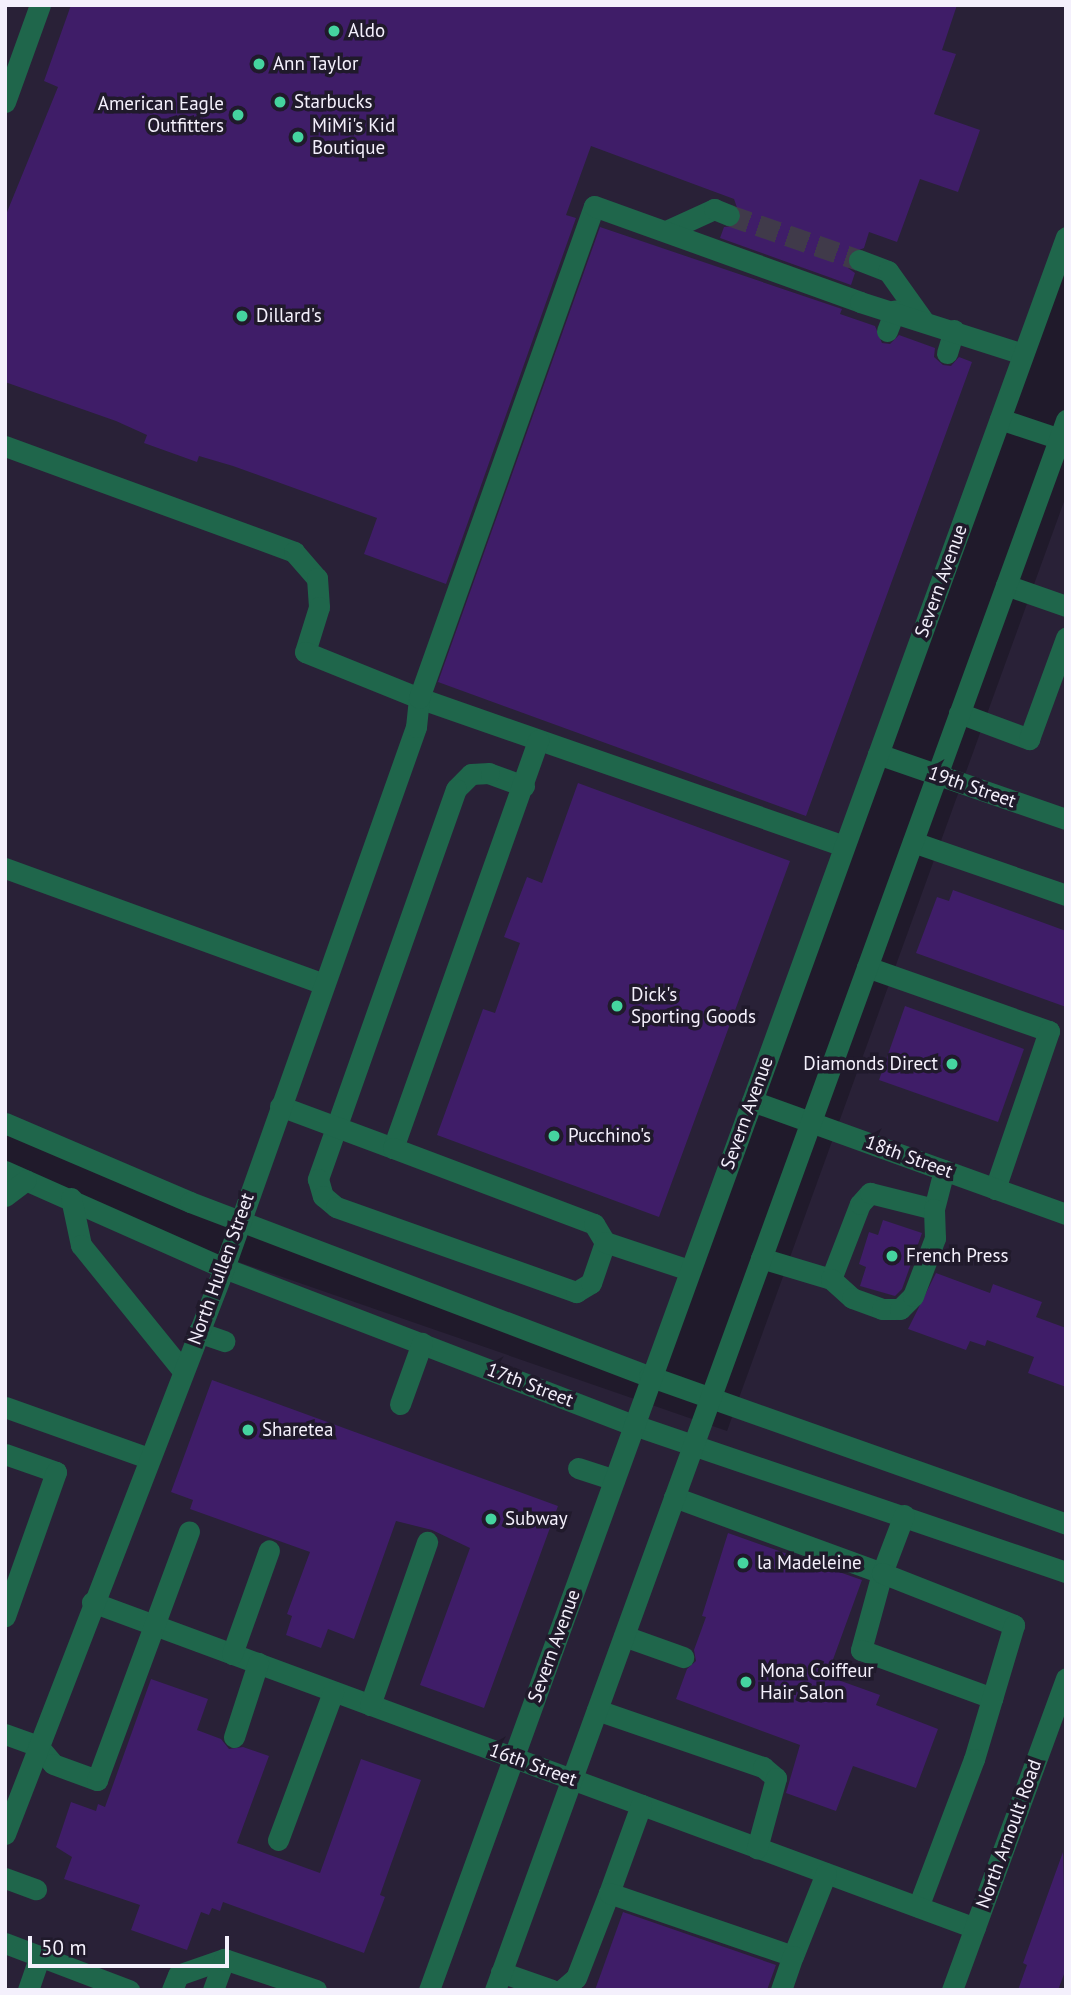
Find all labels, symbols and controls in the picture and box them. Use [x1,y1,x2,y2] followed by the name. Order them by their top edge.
[348,20,385,42] place label: Aldo
[326,23,342,39] marker: Aldo
[273,53,359,75] place label: Ann Taylor
[251,56,267,72] marker: Ann Taylor
[294,91,373,113] place label: Starbucks
[98,93,224,137] place label: American Eagle Outfitters
[272,94,288,110] marker: Starbucks
[230,107,246,123] marker: American Eagle Outfitters
[312,115,395,159] place label: MiMi's Kid Boutique
[290,129,306,145] marker: MiMi's Kid Boutique
[256,305,322,327] place label: Dillard's
[234,308,250,324] marker: Dillard's
[910,521,972,641] street label: Severn Avenue
[925,761,1019,813] street label: 19th Street
[631,984,756,1028] place label: Dick's Sporting Goods
[609,998,625,1014] marker: Dick's Sporting Goods
[716,1053,778,1173] street label: Severn Avenue
[803,1053,938,1075] place label: Diamonds Direct
[944,1056,960,1072] marker: Diamonds Direct
[568,1125,651,1147] place label: Pucchino's
[546,1128,562,1144] marker: Pucchino's
[862,1131,956,1183] street label: 18th Street
[183,1190,259,1348] street label: North Hullen Street
[906,1245,1008,1267] place label: French Press
[884,1248,900,1264] marker: French Press
[484,1358,576,1412] street label: 17th Street
[262,1419,333,1441] place label: Sharetea
[240,1422,256,1438] marker: Sharetea
[505,1508,568,1530] place label: Subway
[483,1511,499,1527] marker: Subway
[757,1552,862,1574] place label: la Madeleine
[735,1555,751,1571] marker: la Madeleine
[523,1586,585,1706] street label: Severn Avenue
[760,1660,874,1704] place label: Mona Coiffeur Hair Salon
[738,1674,754,1690] marker: Mona Coiffeur Hair Salon
[486,1739,580,1791] street label: 16th Street
[971,1756,1047,1912] street label: North Arnoult Road
[32,1922,233,1966] scale bar
[41,1934,87,1961] text: 50 m

